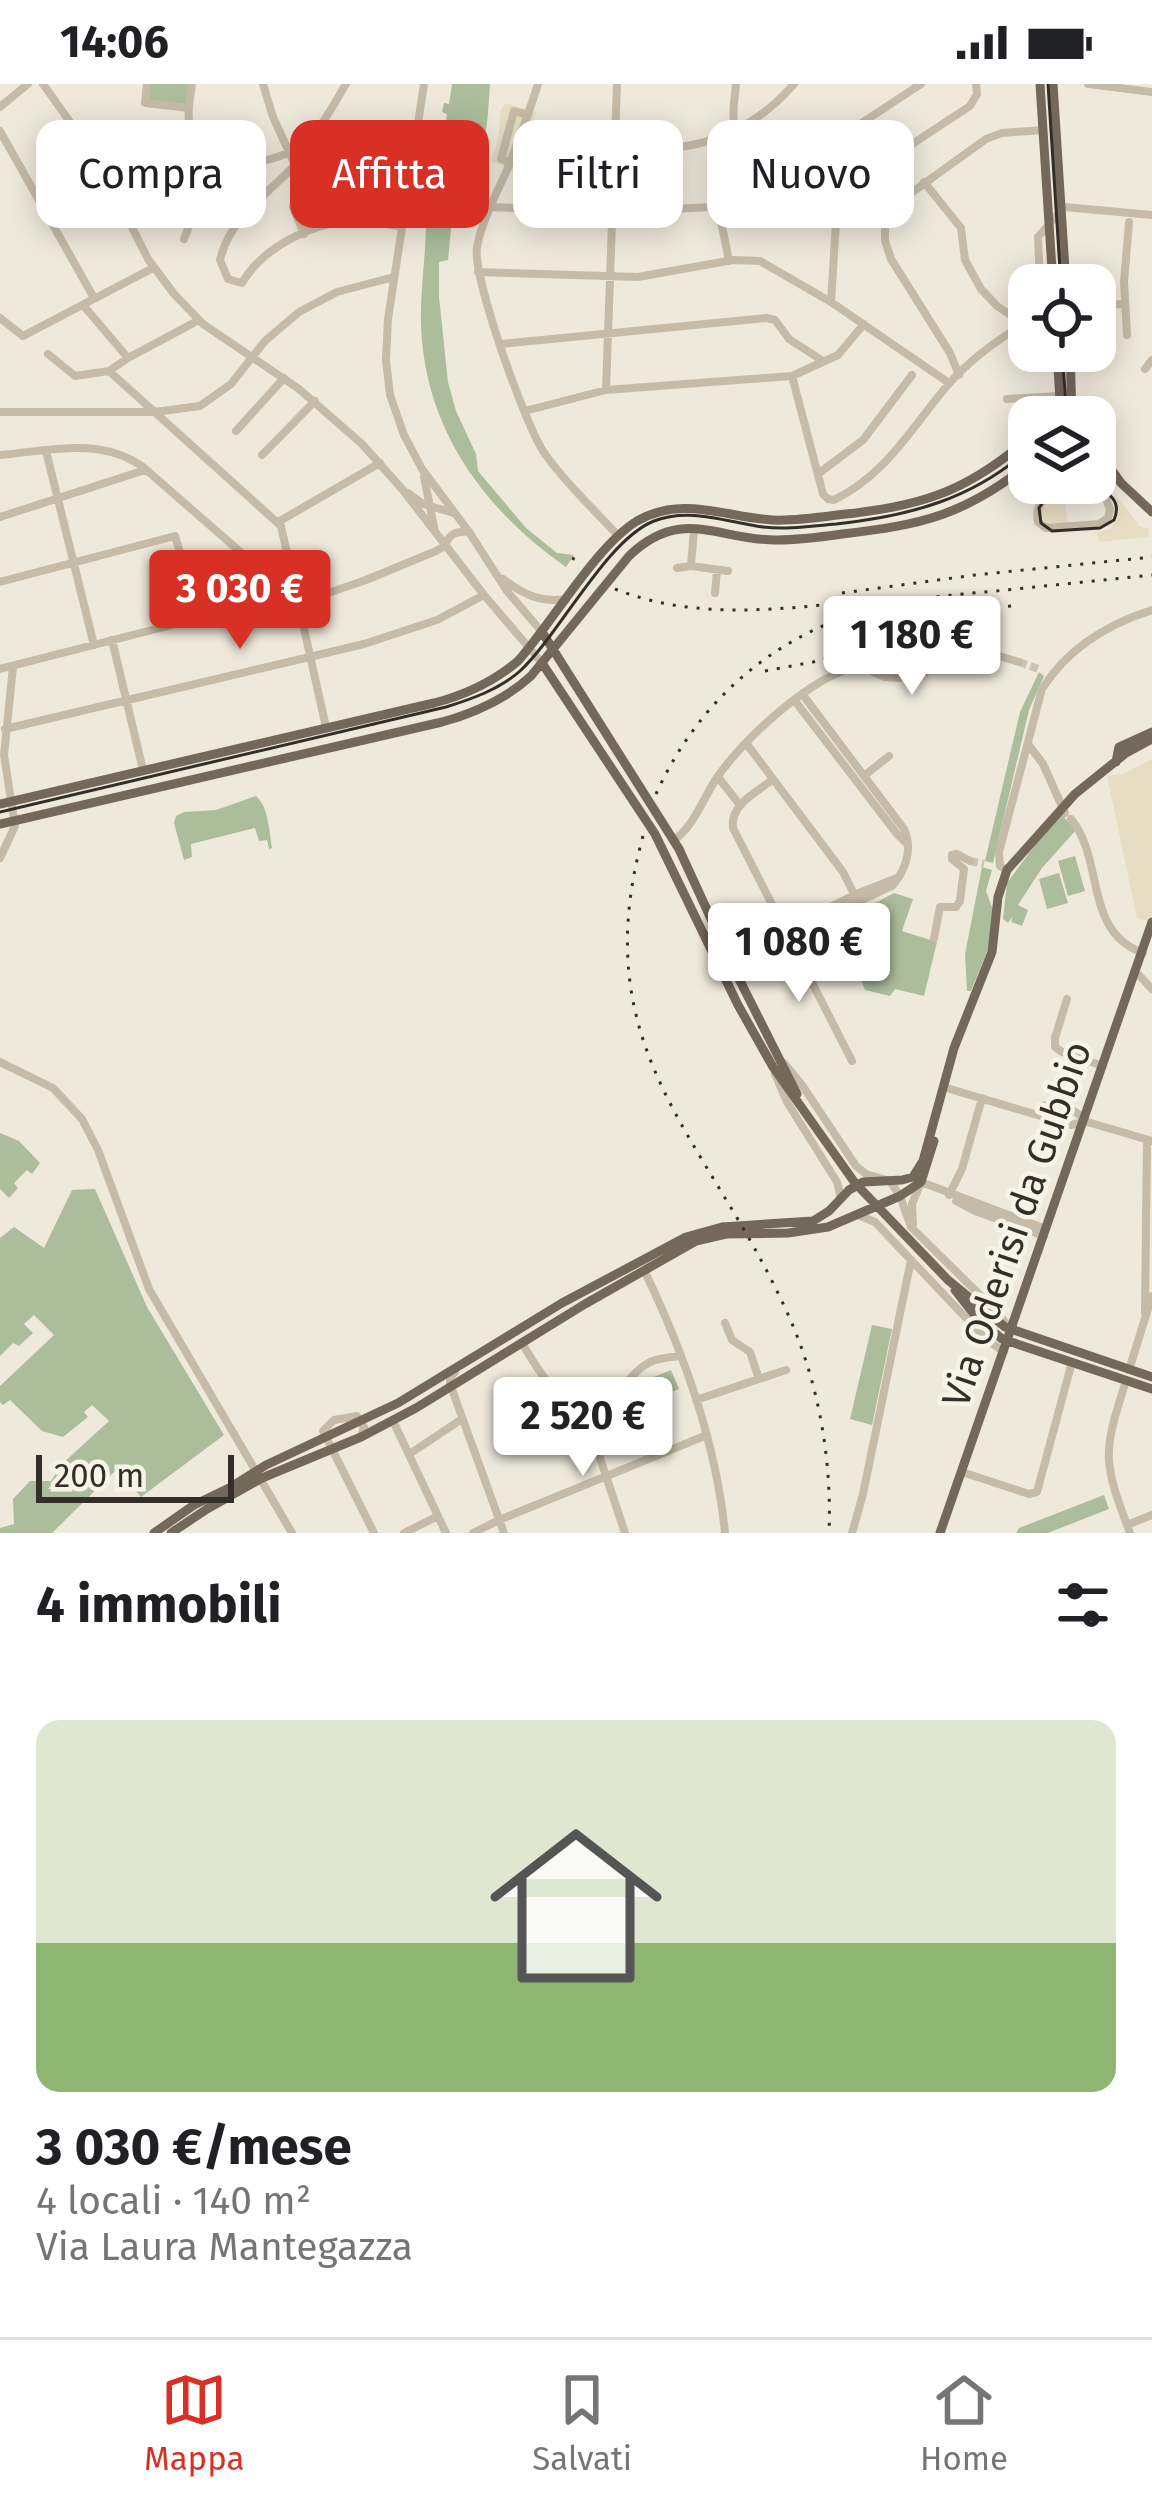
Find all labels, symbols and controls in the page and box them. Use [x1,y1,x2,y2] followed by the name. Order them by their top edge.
[60,15,169,69] text: 14:06
[36,120,266,228] chip: Compra
[290,120,489,228] chip: Affitta
[513,120,683,228] chip: Filtri
[707,120,914,228] chip: Nuovo
[1008,264,1116,504] map controls
[1008,264,1116,372] button: locate
[1008,396,1116,504] button: layers
[129,550,351,652] pin: 3 030 €
[176,566,304,612] text: 3 030 €
[801,596,1023,698] pin: 1 180 €
[850,612,974,658] text: 1 180 €
[688,903,910,1005] pin: 1 080 €
[735,919,863,965] text: 1 080 €
[933,1035,1101,1413] street label: Via Oderisi da Gubbio
[472,1377,694,1479] pin: 2 520 €
[520,1393,646,1439] text: 2 520 €
[36,1449,234,1502] scale bar
[54,1456,144,1496] text: 200 m
[1050,1572,1116,1638] icon: filters
[36,1574,282,1636] text: 4 immobili
[468,1798,684,2014] icon: home
[36,2116,352,2178] text: 3 030 €/mese
[36,2178,311,2224] text: 4 locali · 140 m²
[36,2224,413,2270] text: Via Laura Mantegazza
[144,2367,244,2479] tab: Mappa
[532,2367,632,2479] tab: Salvati
[920,2367,1008,2479] tab: Home

